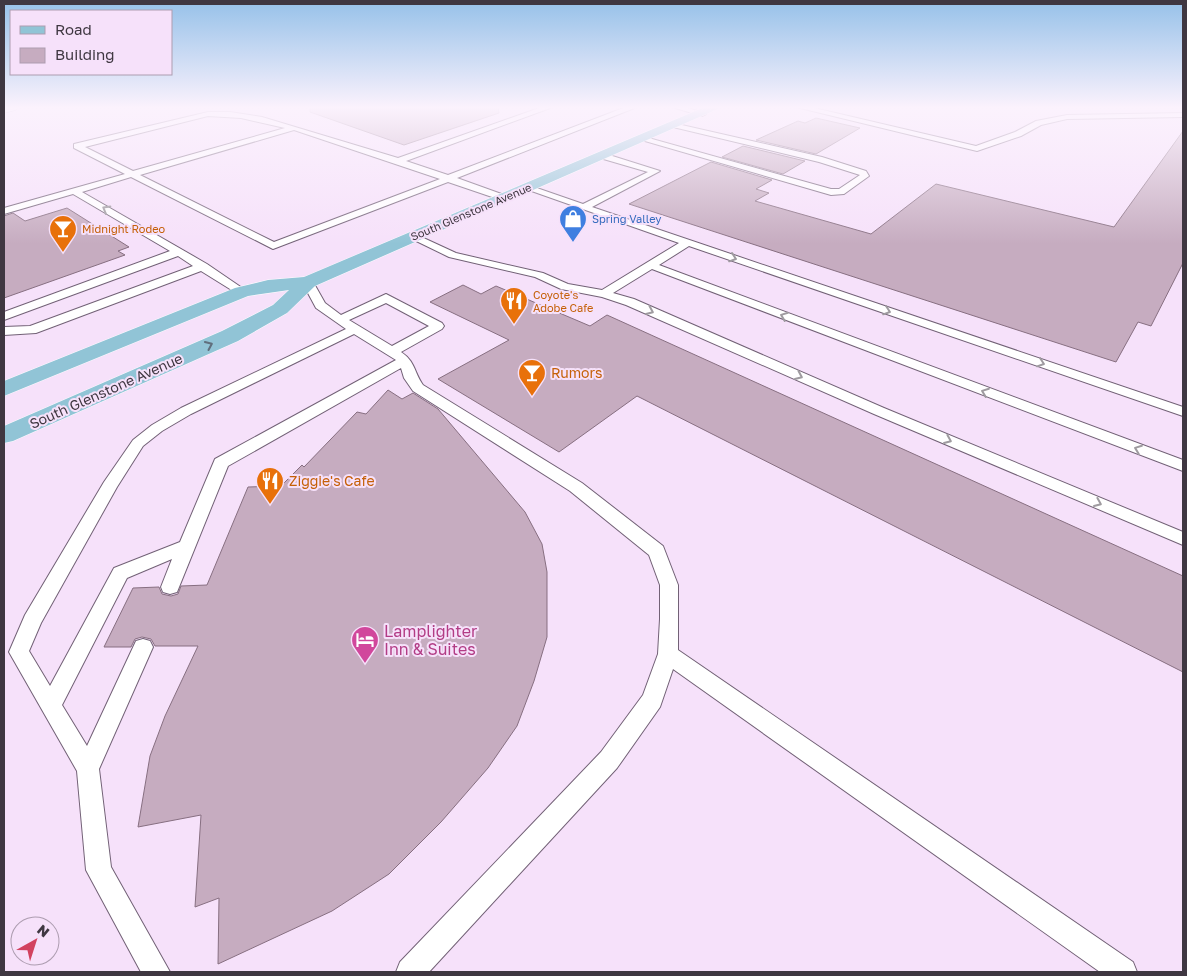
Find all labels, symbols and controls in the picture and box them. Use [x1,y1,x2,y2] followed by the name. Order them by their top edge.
[10,10,172,75] legend
[55,20,92,38] text: Road
[55,45,115,63] text: Building
[408,180,533,243] street label: South Glenstone Avenue
[558,204,588,243] shop icon: Spring Valley
[103,206,112,216] one-way arrow
[592,212,662,225] place label: Spring Valley
[48,214,78,253] bar icon: Midnight Rodeo
[82,222,166,235] place label: Midnight Rodeo
[729,253,737,263] one-way arrow
[499,286,529,325] restaurant icon: Coyote's Adobe Cafe
[533,288,594,314] place label: Coyote's Adobe Cafe
[645,304,654,315] one-way arrow
[882,305,891,315] one-way arrow
[780,312,789,322] one-way arrow
[204,341,213,352] one-way arrow
[27,349,185,432] street label: South Glenstone Avenue
[517,358,547,397] bar icon: Rumors
[1036,358,1045,368] one-way arrow
[551,364,602,381] place label: Rumors
[794,369,803,380] one-way arrow
[982,388,990,398] one-way arrow
[943,434,952,444] one-way arrow
[1134,445,1142,455] one-way arrow
[255,466,285,505] restaurant icon: Ziggie's Cafe
[289,472,375,489] place label: Ziggie's Cafe
[1093,497,1102,508] one-way arrow
[384,621,477,659] place label: Lamplighter Inn & Suites
[350,625,380,664] hotel icon: Lamplighter Inn & Suites
[10,916,60,966] north arrow
[34,921,53,940] text: N

